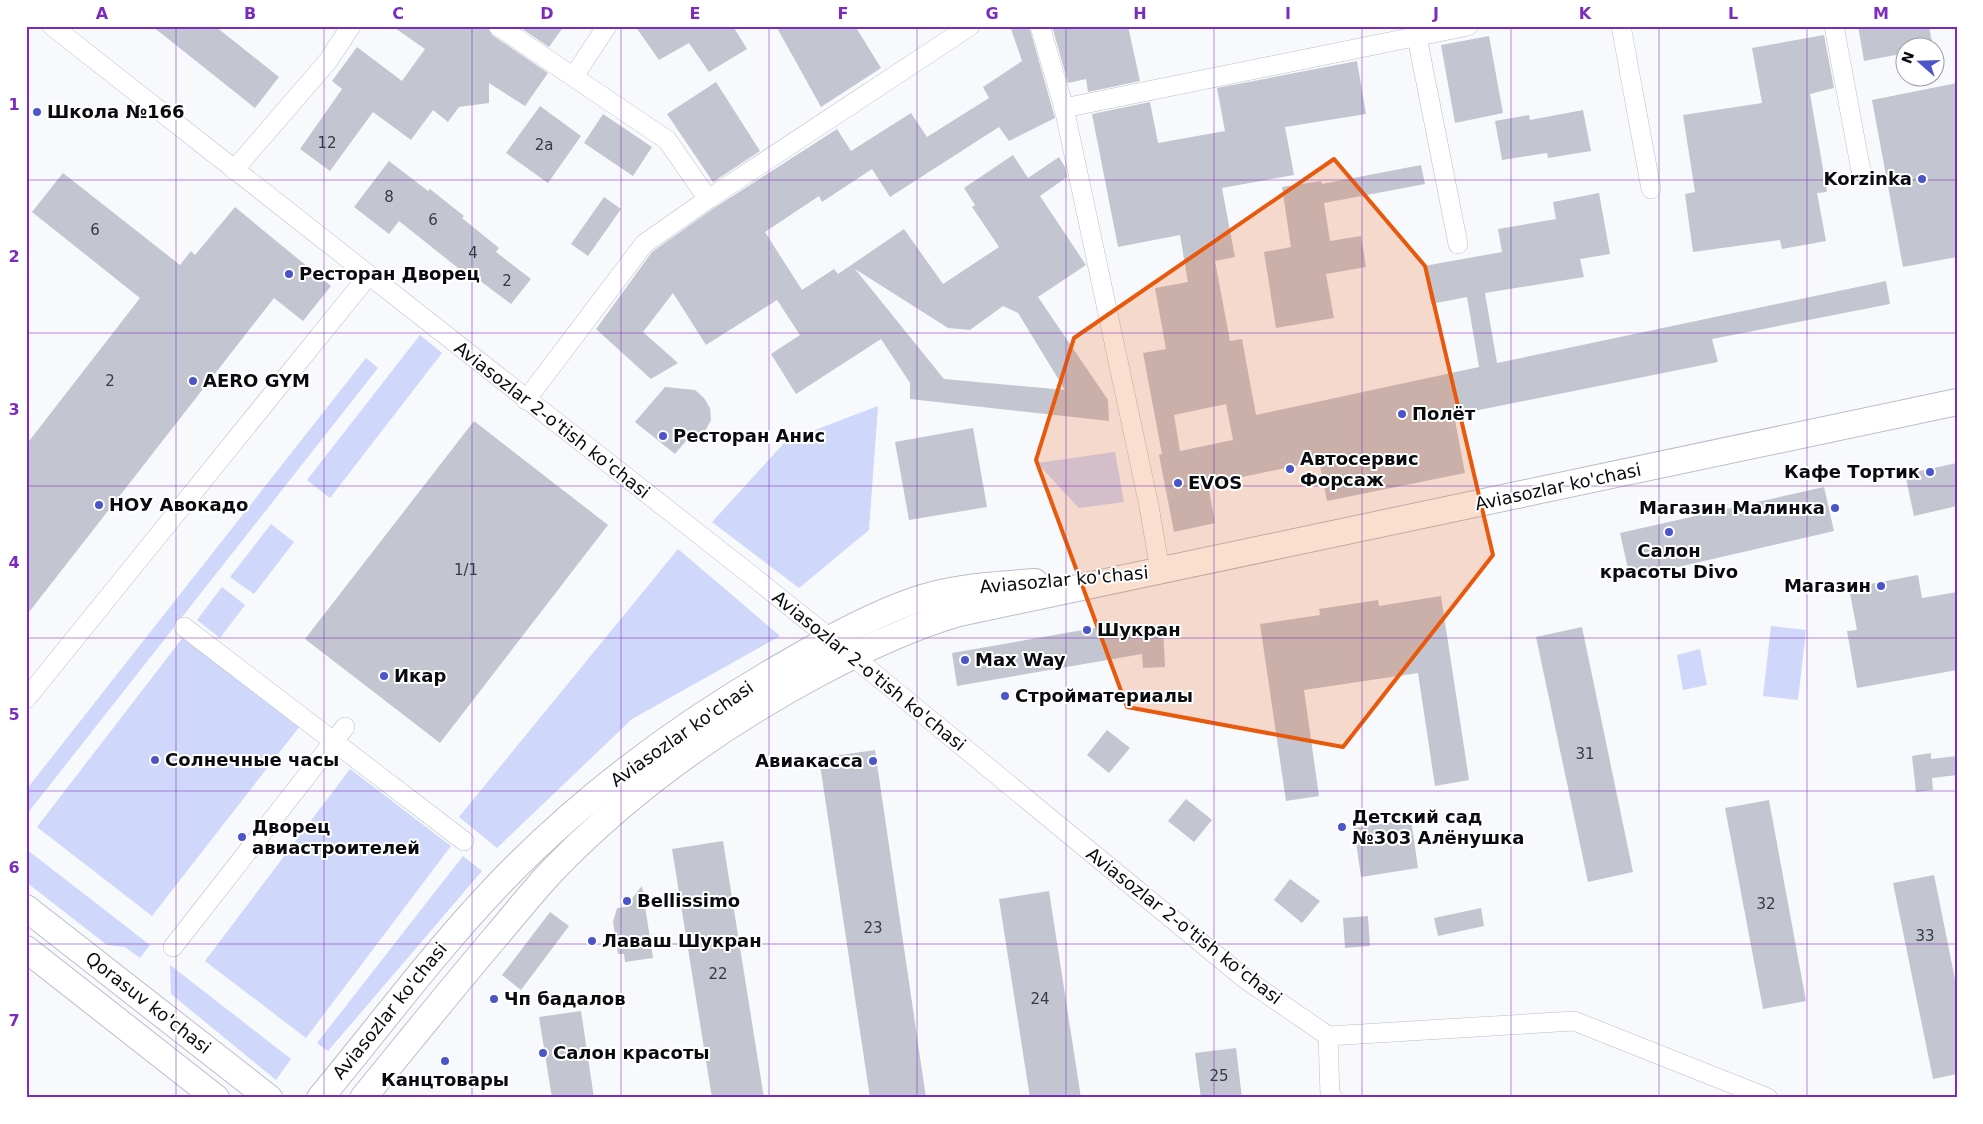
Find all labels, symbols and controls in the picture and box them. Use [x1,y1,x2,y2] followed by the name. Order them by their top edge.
[96,4,109,23] text: A
[244,4,256,23] text: B
[392,4,404,23] text: C
[540,4,554,23] text: D
[690,4,700,23] text: E
[838,4,848,23] text: F
[985,4,999,23] text: G
[1133,4,1147,23] text: H
[1285,4,1291,23] text: I
[1432,4,1439,23] text: J
[1579,4,1592,23] text: K
[1728,4,1738,23] text: L
[1873,4,1889,23] text: M
[1896,38,1946,88] north arrow
[1898,49,1917,66] text: N
[8,95,20,114] text: 1
[47,101,185,122] place label: Школа №166
[31,106,43,118] marker: Школа №166
[317,134,337,152] house number: 12
[535,136,553,154] house number: 2a
[1824,168,1912,189] place label: Korzinka
[1916,173,1928,185] marker: Korzinka
[384,188,394,206] house number: 8
[428,211,438,229] house number: 6
[90,221,100,239] house number: 6
[468,244,478,262] house number: 4
[8,247,20,266] text: 2
[299,263,480,284] place label: Ресторан Дворец
[283,268,295,280] marker: Ресторан Дворец
[502,272,512,290] house number: 2
[450,337,654,502] street label: Aviasozlar 2-o'tish ko'chasi
[203,370,310,391] place label: AERO GYM
[105,372,115,390] house number: 2
[187,375,199,387] marker: AERO GYM
[8,400,20,419] text: 3
[1412,403,1476,424] place label: Полёт
[1396,408,1408,420] marker: Полёт
[673,425,825,446] place label: Ресторан Анис
[657,430,669,442] marker: Ресторан Анис
[1300,448,1419,490] place label: Автосервис Форсаж
[1473,459,1643,514] street label: Aviasozlar ko'chasi
[1784,461,1920,482] place label: Кафе Тортик
[1284,463,1296,475] marker: Автосервис Форсаж
[1924,466,1936,478] marker: Кафе Тортик
[1188,472,1242,493] place label: EVOS
[1172,477,1184,489] marker: EVOS
[109,494,248,515] place label: НОУ Авокадо
[1639,497,1825,518] place label: Магазин Малинка
[93,499,105,511] marker: НОУ Авокадо
[1829,502,1841,514] marker: Магазин Малинка
[1663,526,1675,538] marker: Салон красоты Divo
[1600,540,1738,582] place label: Салон красоты Divo
[8,553,20,572] text: 4
[454,561,478,579] house number: 1/1
[979,562,1149,597] street label: Aviasozlar ko'chasi
[1784,575,1871,596] place label: Магазин
[1875,580,1887,592] marker: Магазин
[769,586,970,755] street label: Aviasozlar 2-o'tish ko'chasi
[1097,619,1181,640] place label: Шукран
[1081,624,1093,636] marker: Шукран
[975,649,1066,670] place label: Max Way
[959,654,971,666] marker: Max Way
[394,665,446,686] place label: Икар
[378,670,390,682] marker: Икар
[606,676,757,791] street label: Aviasozlar ko'chasi
[1015,685,1193,706] place label: Стройматериалы
[999,690,1011,702] marker: Стройматериалы
[8,705,20,724] text: 5
[1575,745,1595,763] house number: 31
[165,749,339,770] place label: Солнечные часы
[755,750,863,771] place label: Авиакасса
[149,754,161,766] marker: Солнечные часы
[867,755,879,767] marker: Авиакасса
[1352,806,1524,848] place label: Детский сад №303 Алёнушка
[252,816,420,858] place label: Дворец авиастроителей
[1336,821,1348,833] marker: Детский сад №303 Алёнушка
[236,831,248,843] marker: Дворец авиастроителей
[1082,843,1286,1008] street label: Aviasozlar 2-o'tish ko'chasi
[8,858,20,877] text: 6
[637,890,740,911] place label: Bellissimo
[621,895,633,907] marker: Bellissimo
[1756,895,1776,913] house number: 32
[863,919,883,937] house number: 23
[1915,927,1935,945] house number: 33
[602,930,762,951] place label: Лаваш Шукран
[586,935,598,947] marker: Лаваш Шукран
[328,938,451,1083] street label: Aviasozlar ko'chasi
[81,947,215,1058] street label: Qorasuv ko'chasi
[708,965,728,983] house number: 22
[504,988,626,1009] place label: Чп бадалов
[1030,990,1050,1008] house number: 24
[488,993,500,1005] marker: Чп бадалов
[8,1011,20,1030] text: 7
[553,1042,710,1063] place label: Салон красоты
[537,1047,549,1059] marker: Салон красоты
[439,1055,451,1067] marker: Канцтовары
[1209,1067,1229,1085] house number: 25
[381,1069,509,1090] place label: Канцтовары

